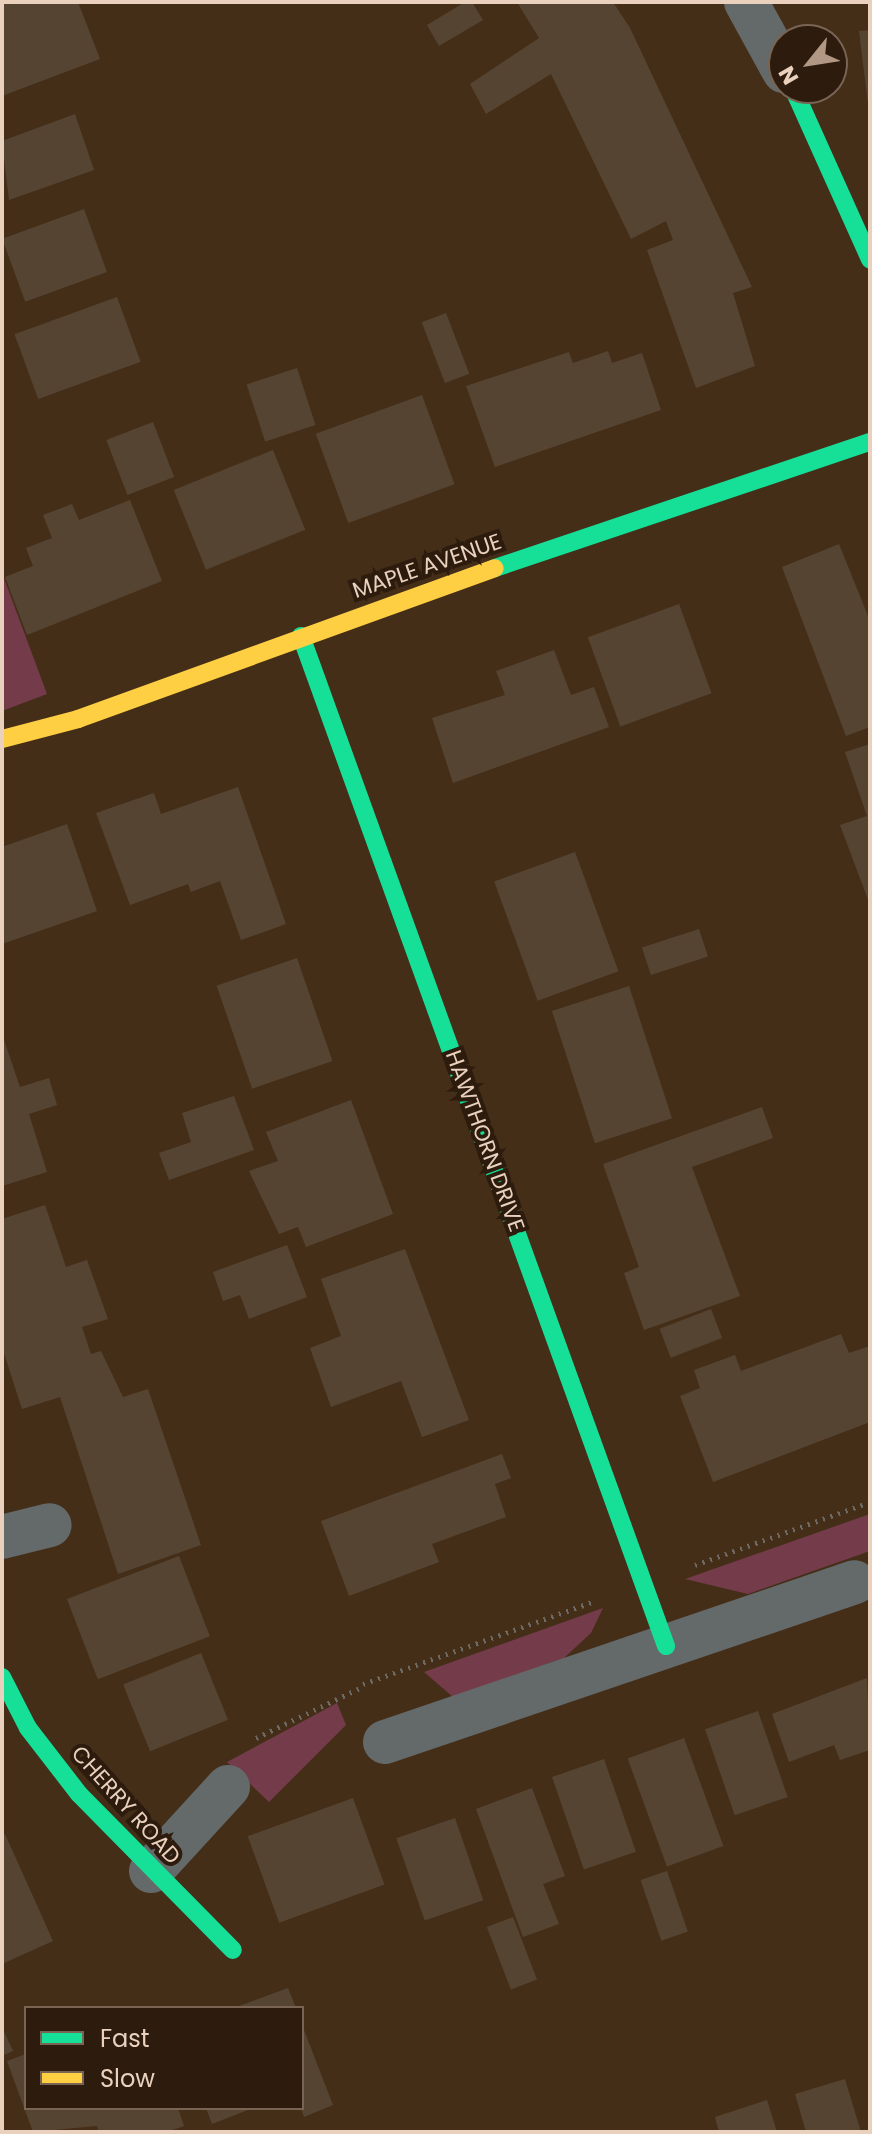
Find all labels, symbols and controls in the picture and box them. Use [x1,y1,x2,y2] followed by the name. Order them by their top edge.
[768,24,848,104] north arrow
[771,60,806,90] text: N
[349,528,505,604] street label: MAPLE AVENUE
[440,1047,530,1235] street label: HAWTHORN DRIVE
[66,1740,186,1870] street label: CHERRY ROAD
[24,2006,304,2110] legend
[100,2022,150,2055] text: Fast
[100,2062,155,2095] text: Slow

